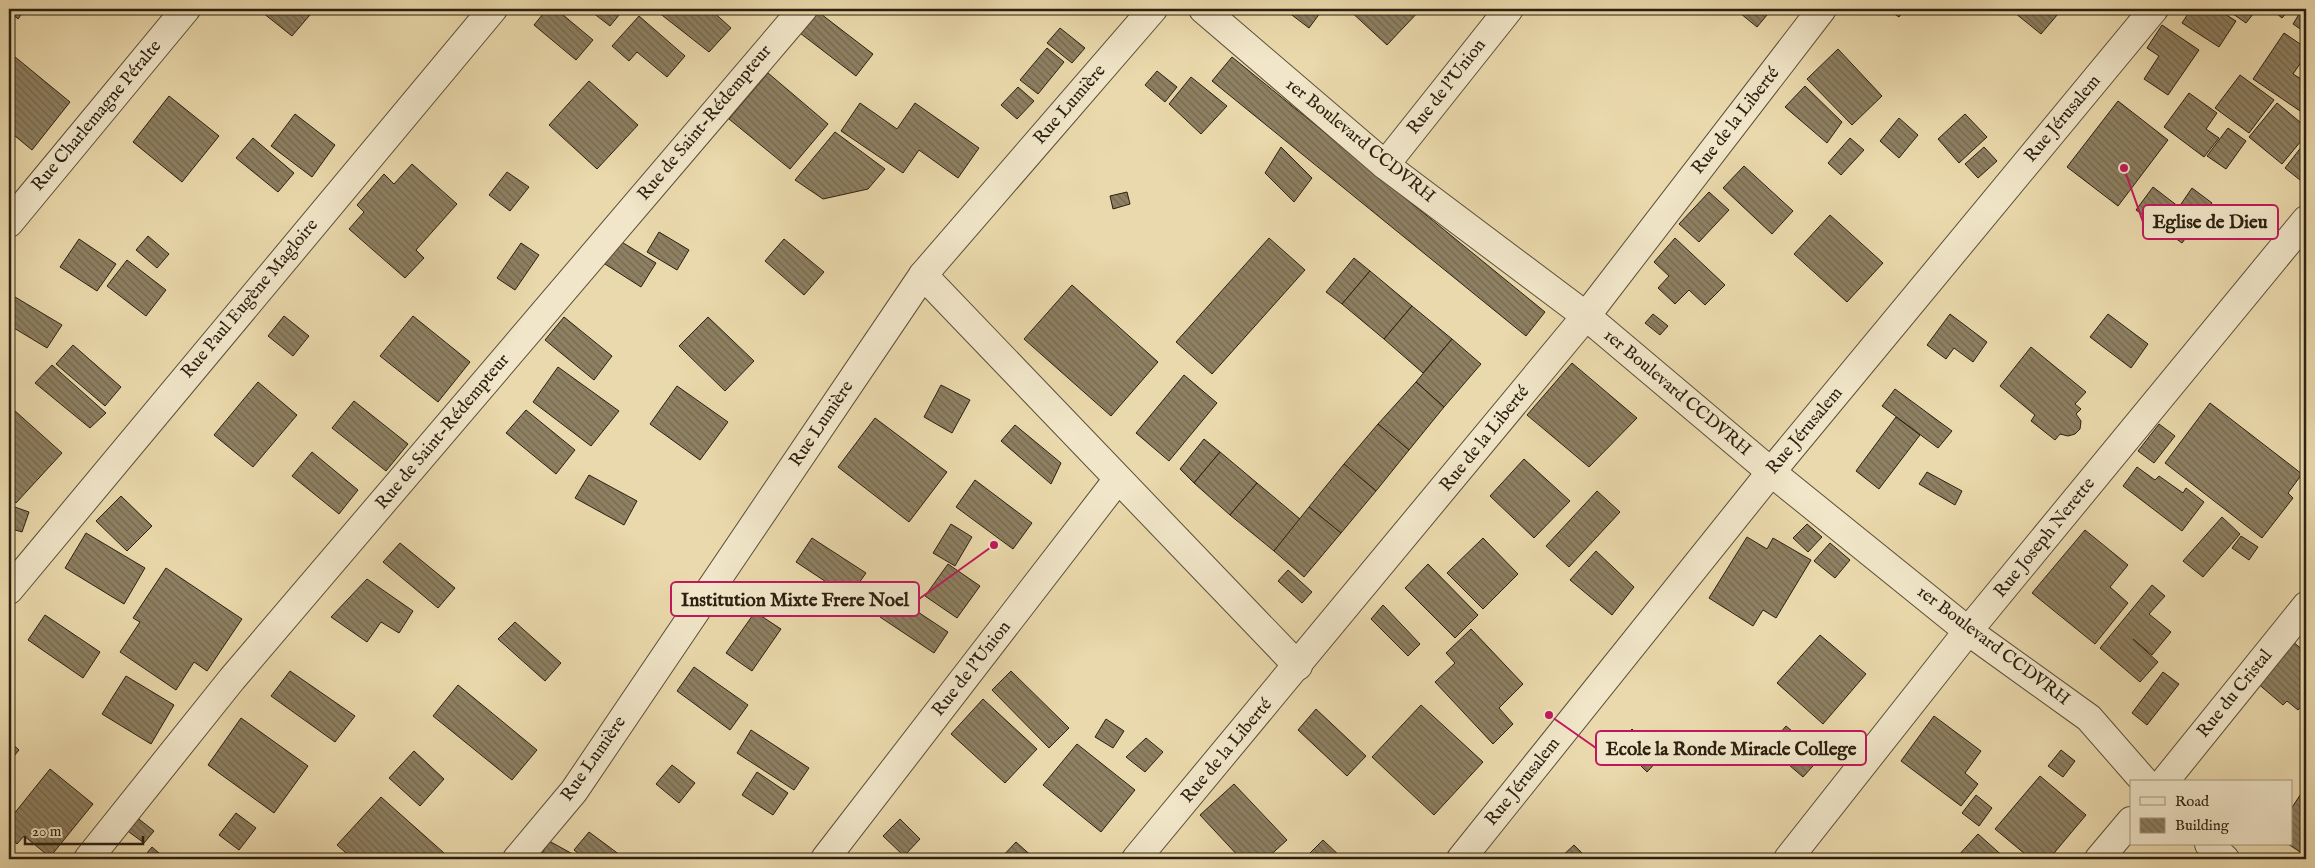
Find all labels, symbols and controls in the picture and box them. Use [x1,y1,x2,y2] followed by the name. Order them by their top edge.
[1403,34,1492,139] street label: Rue de l'Union
[27,36,167,196] street label: Rue Charlemagne Péralte
[633,40,777,206] street label: Rue de Saint-Rédempteur
[1029,60,1111,150] street label: Rue Lumière
[1687,63,1785,179] street label: Rue de la Liberté
[2020,70,2106,168] street label: Rue Jérusalem
[1280,73,1440,209] street label: 1er Boulevard CCDVRH
[2143,205,2278,239] callout: Eglise de Dieu
[2152,211,2268,235] text: Eglise de Dieu
[176,214,324,384] street label: Rue Paul Eugène Magloire
[1598,324,1756,462] street label: 1er Boulevard CCDVRH
[371,349,515,515] street label: Rue de Saint-Rédempteur
[785,377,859,471] street label: Rue Lumière
[1435,381,1535,497] street label: Rue de la Liberté
[1762,382,1848,480] street label: Rue Jérusalem
[1989,473,2101,603] street label: Rue Joseph Nerette
[1912,581,2074,711] street label: 1er Boulevard CCDVRH
[671,582,919,616] callout: Institution Mixte Frere Noel
[681,589,910,613] text: Institution Mixte Frere Noel
[928,616,1017,721] street label: Rue de l'Union
[2192,645,2278,743] street label: Rue du Cristal
[1176,694,1278,808] street label: Rue de la Liberté
[556,712,632,806] street label: Rue Lumière
[1596,731,1866,765] callout: Ecole la Ronde Miracle College
[1480,733,1566,831] street label: Rue Jérusalem
[1606,738,1857,762] text: Ecole la Ronde Miracle College
[2130,780,2292,846] legend
[2175,792,2210,811] text: Road
[25,813,142,845] scale bar
[2175,816,2230,835] text: Building
[32,822,62,841] text: 20 m

